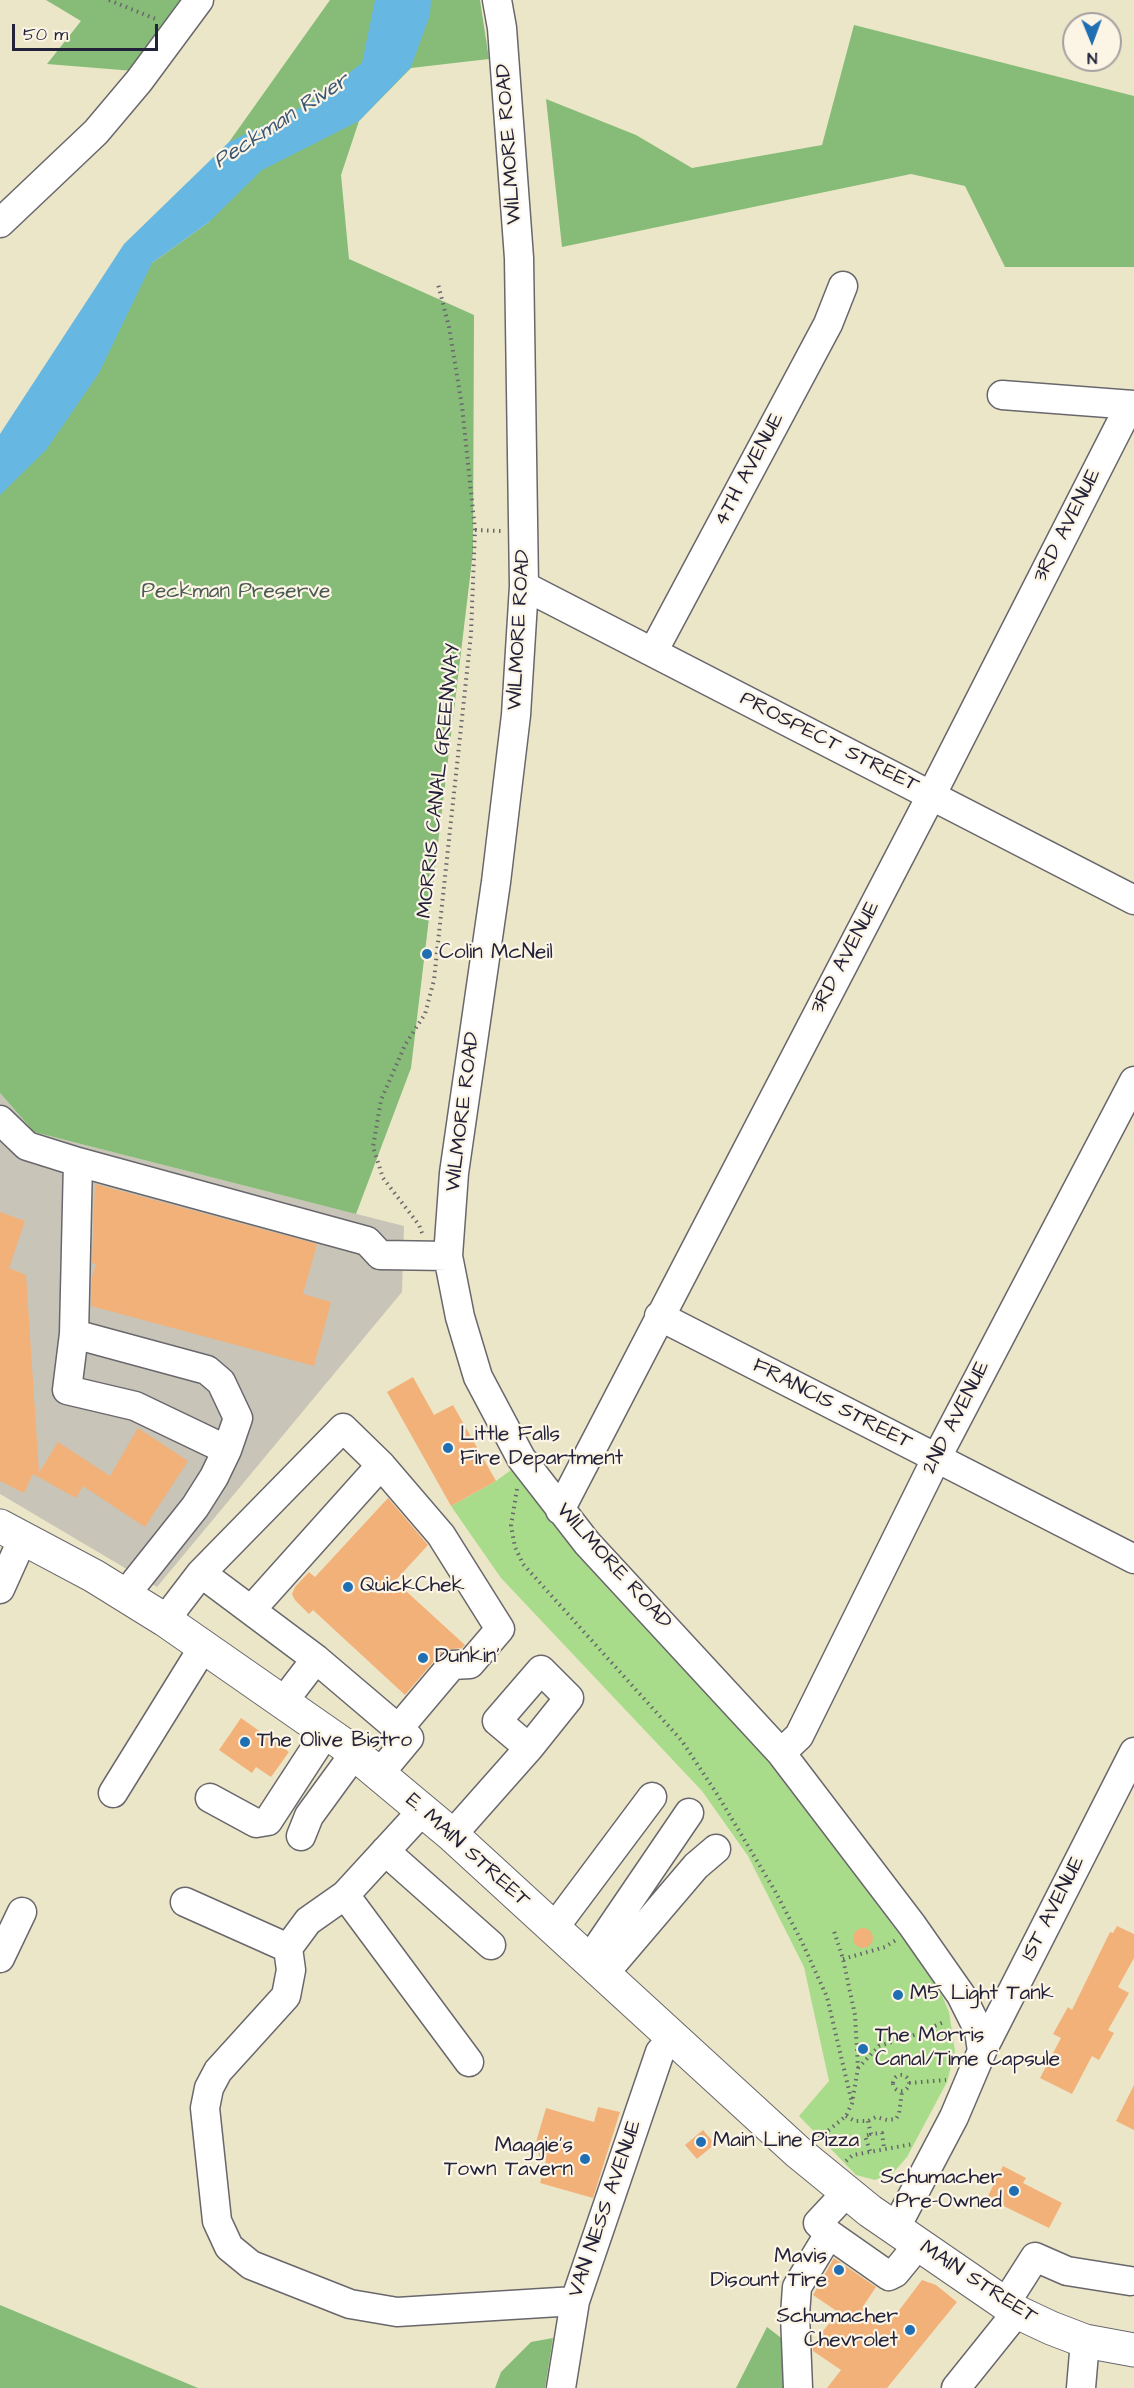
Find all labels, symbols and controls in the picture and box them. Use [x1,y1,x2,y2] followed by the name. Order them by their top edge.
[15,12,160,50] scale bar
[1062,12,1122,72] north arrow
[23,22,68,47] text: 50 m
[1087,47,1097,69] text: N
[492,63,528,225] street label: WILMORE ROAD
[209,68,355,176] water label: Peckman River
[710,409,790,531] street label: 4TH AVENUE
[1029,465,1107,587] street label: 3RD AVENUE
[503,549,537,711] street label: WILMORE ROAD
[142,580,330,606] park label: Peckman Preserve
[413,642,467,920] street label: MORRIS CANAL GREENWAY
[735,687,923,799] street label: PROSPECT STREET
[806,897,886,1019] street label: 3RD AVENUE
[439,941,553,967] place label: Colin McNeil
[420,947,434,961] marker: Colin McNeil
[442,1031,486,1193] street label: WILMORE ROAD
[748,1354,916,1456] street label: FRANCIS STREET
[918,1357,996,1479] street label: 2ND AVENUE
[460,1423,623,1473] place label: Little Falls Fire Department
[441,1441,455,1455] marker: Little Falls Fire Department
[550,1499,676,1635] street label: WILMORE ROAD
[360,1574,465,1600] place label: QuickChek
[341,1580,355,1594] marker: QuickChek
[435,1645,500,1671] place label: Dunkin'
[416,1651,430,1665] marker: Dunkin'
[257,1729,412,1755] place label: The Olive Bistro
[238,1735,252,1749] marker: The Olive Bistro
[400,1788,534,1914] street label: E. MAIN STREET
[1017,1852,1091,1966] street label: 1ST AVENUE
[910,1982,1054,2008] place label: M5 Light Tank
[891,1988,905,2002] marker: M5 Light Tank
[875,2024,1060,2074] place label: The Morris Canal/Time Capsule
[856,2042,870,2056] marker: The Morris Canal/Time Capsule
[564,2117,648,2301] street label: VAN NESS AVENUE
[713,2129,859,2155] place label: Main Line Pizza
[444,2134,573,2184] place label: Maggie's Town Tavern
[694,2135,708,2149] marker: Main Line Pizza
[578,2152,592,2166] marker: Maggie's Town Tavern
[880,2166,1002,2216] place label: Schumacher Pre-Owned
[1007,2184,1021,2198] marker: Schumacher Pre-Owned
[915,2236,1041,2330] street label: MAIN STREET
[711,2245,827,2295] place label: Mavis Disount Tire
[832,2263,846,2277] marker: Mavis Disount Tire
[776,2305,898,2355] place label: Schumacher Chevrolet
[903,2323,917,2337] marker: Schumacher Chevrolet

